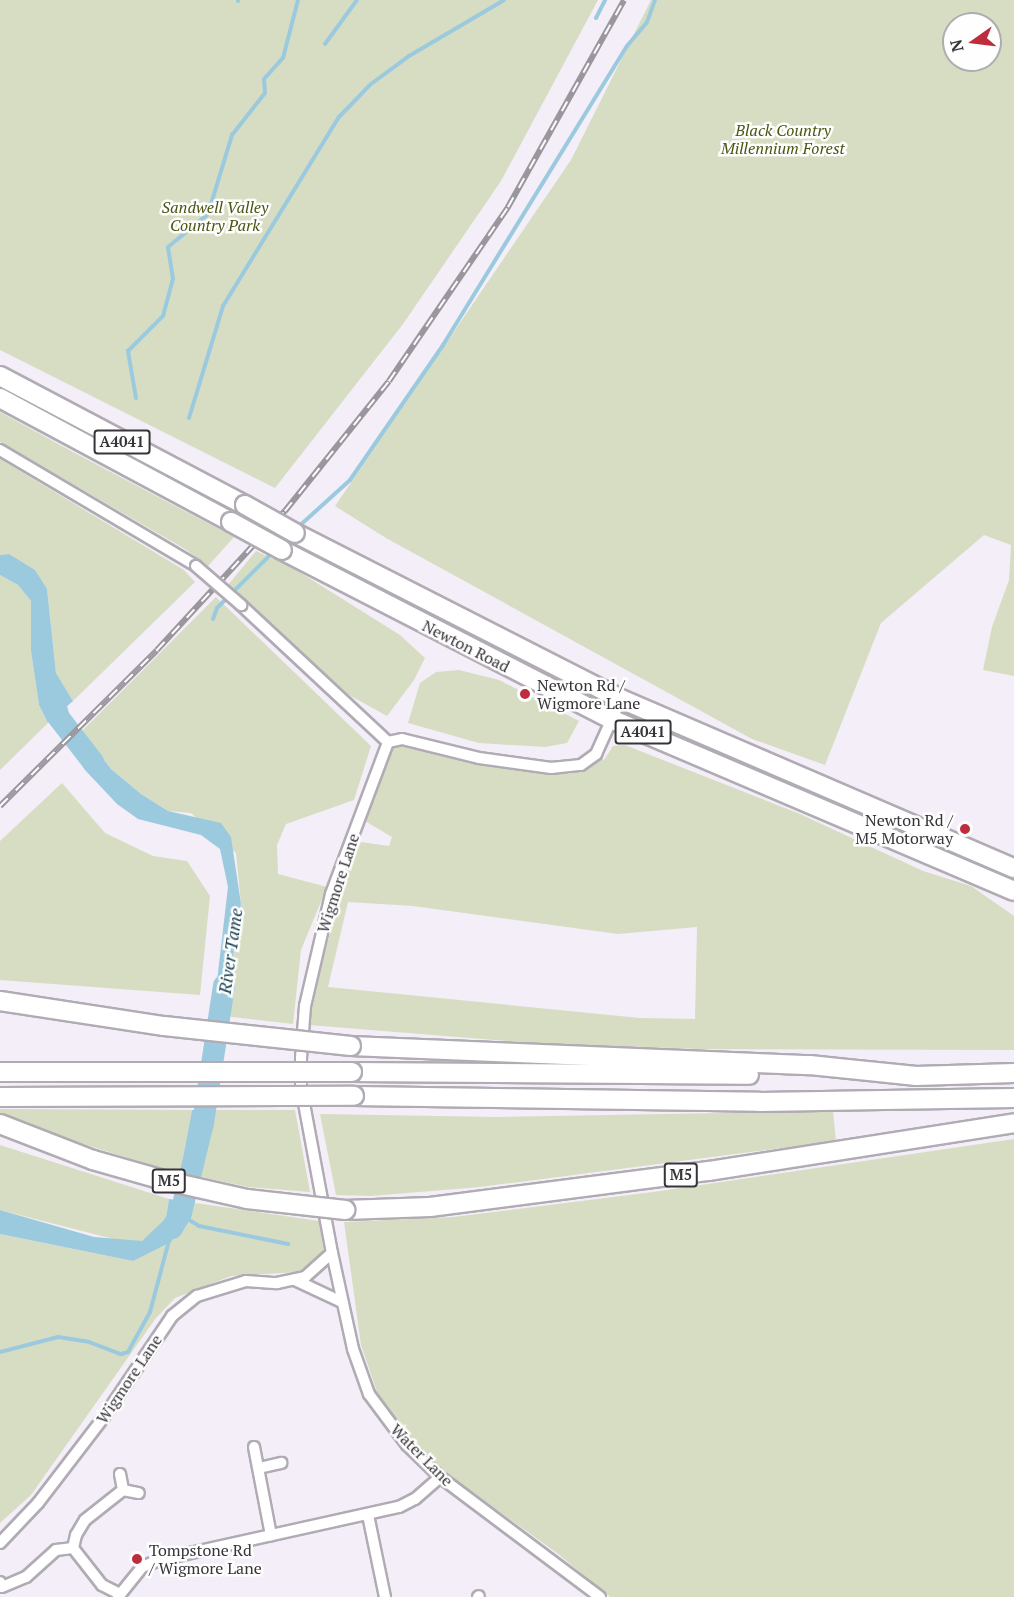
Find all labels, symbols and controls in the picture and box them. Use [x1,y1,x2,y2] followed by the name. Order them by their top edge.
[942,12,1002,72] north arrow
[944,37,969,54] text: N
[721,120,845,158] park label: Black Country Millennium Forest
[161,197,269,235] park label: Sandwell Valley Country Park
[94,430,150,454] road number: A4041
[419,616,513,676] street label: Newton Road
[537,675,640,713] place label: Newton Rd / Wigmore Lane
[518,687,532,701] marker: Newton Rd / Wigmore Lane
[614,720,672,744] road number: A4041
[855,810,953,848] place label: Newton Rd / M5 Motorway
[958,822,972,836] marker: Newton Rd / M5 Motorway
[313,831,363,935] street label: Wigmore Lane
[213,907,247,995] water label: River Tame
[663,1163,699,1187] road number: M5
[151,1169,187,1193] road number: M5
[92,1331,166,1427] street label: Wigmore Lane
[387,1420,457,1490] street label: Water Lane
[149,1540,262,1578] place label: Tompstone Rd / Wigmore Lane
[130,1552,144,1566] marker: Tompstone Rd / Wigmore Lane

